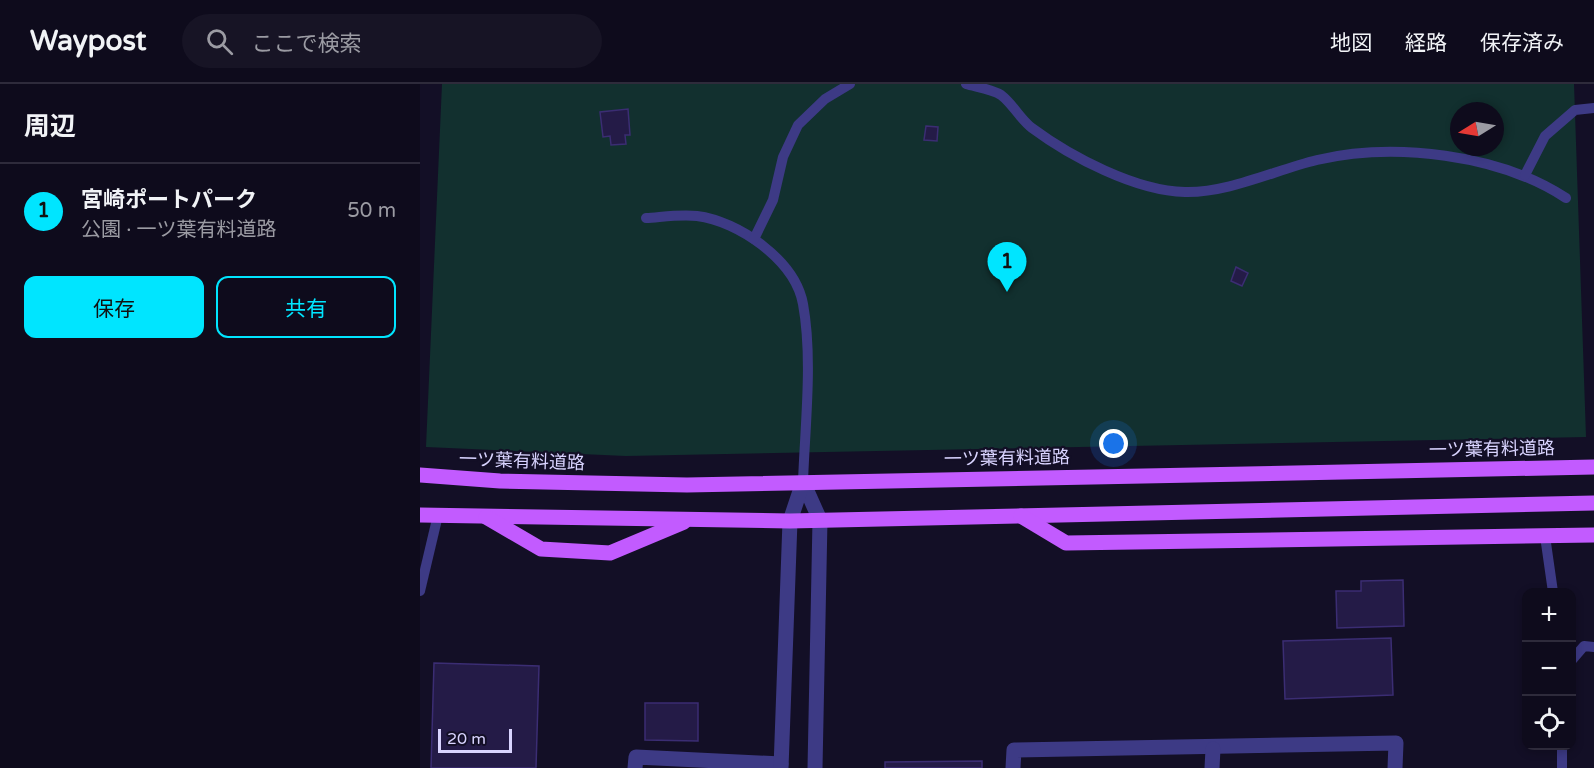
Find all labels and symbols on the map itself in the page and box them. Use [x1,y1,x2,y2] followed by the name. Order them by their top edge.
[1450,102,1504,156] north arrow
[988,242,1026,292] pin: 1
[1099,429,1128,458] your location
[1429,437,1555,461] street label: 一ツ葉有料道路
[944,446,1070,470] street label: 一ツ葉有料道路
[459,448,585,474] street label: 一ツ葉有料道路
[438,726,512,754] scale bar

